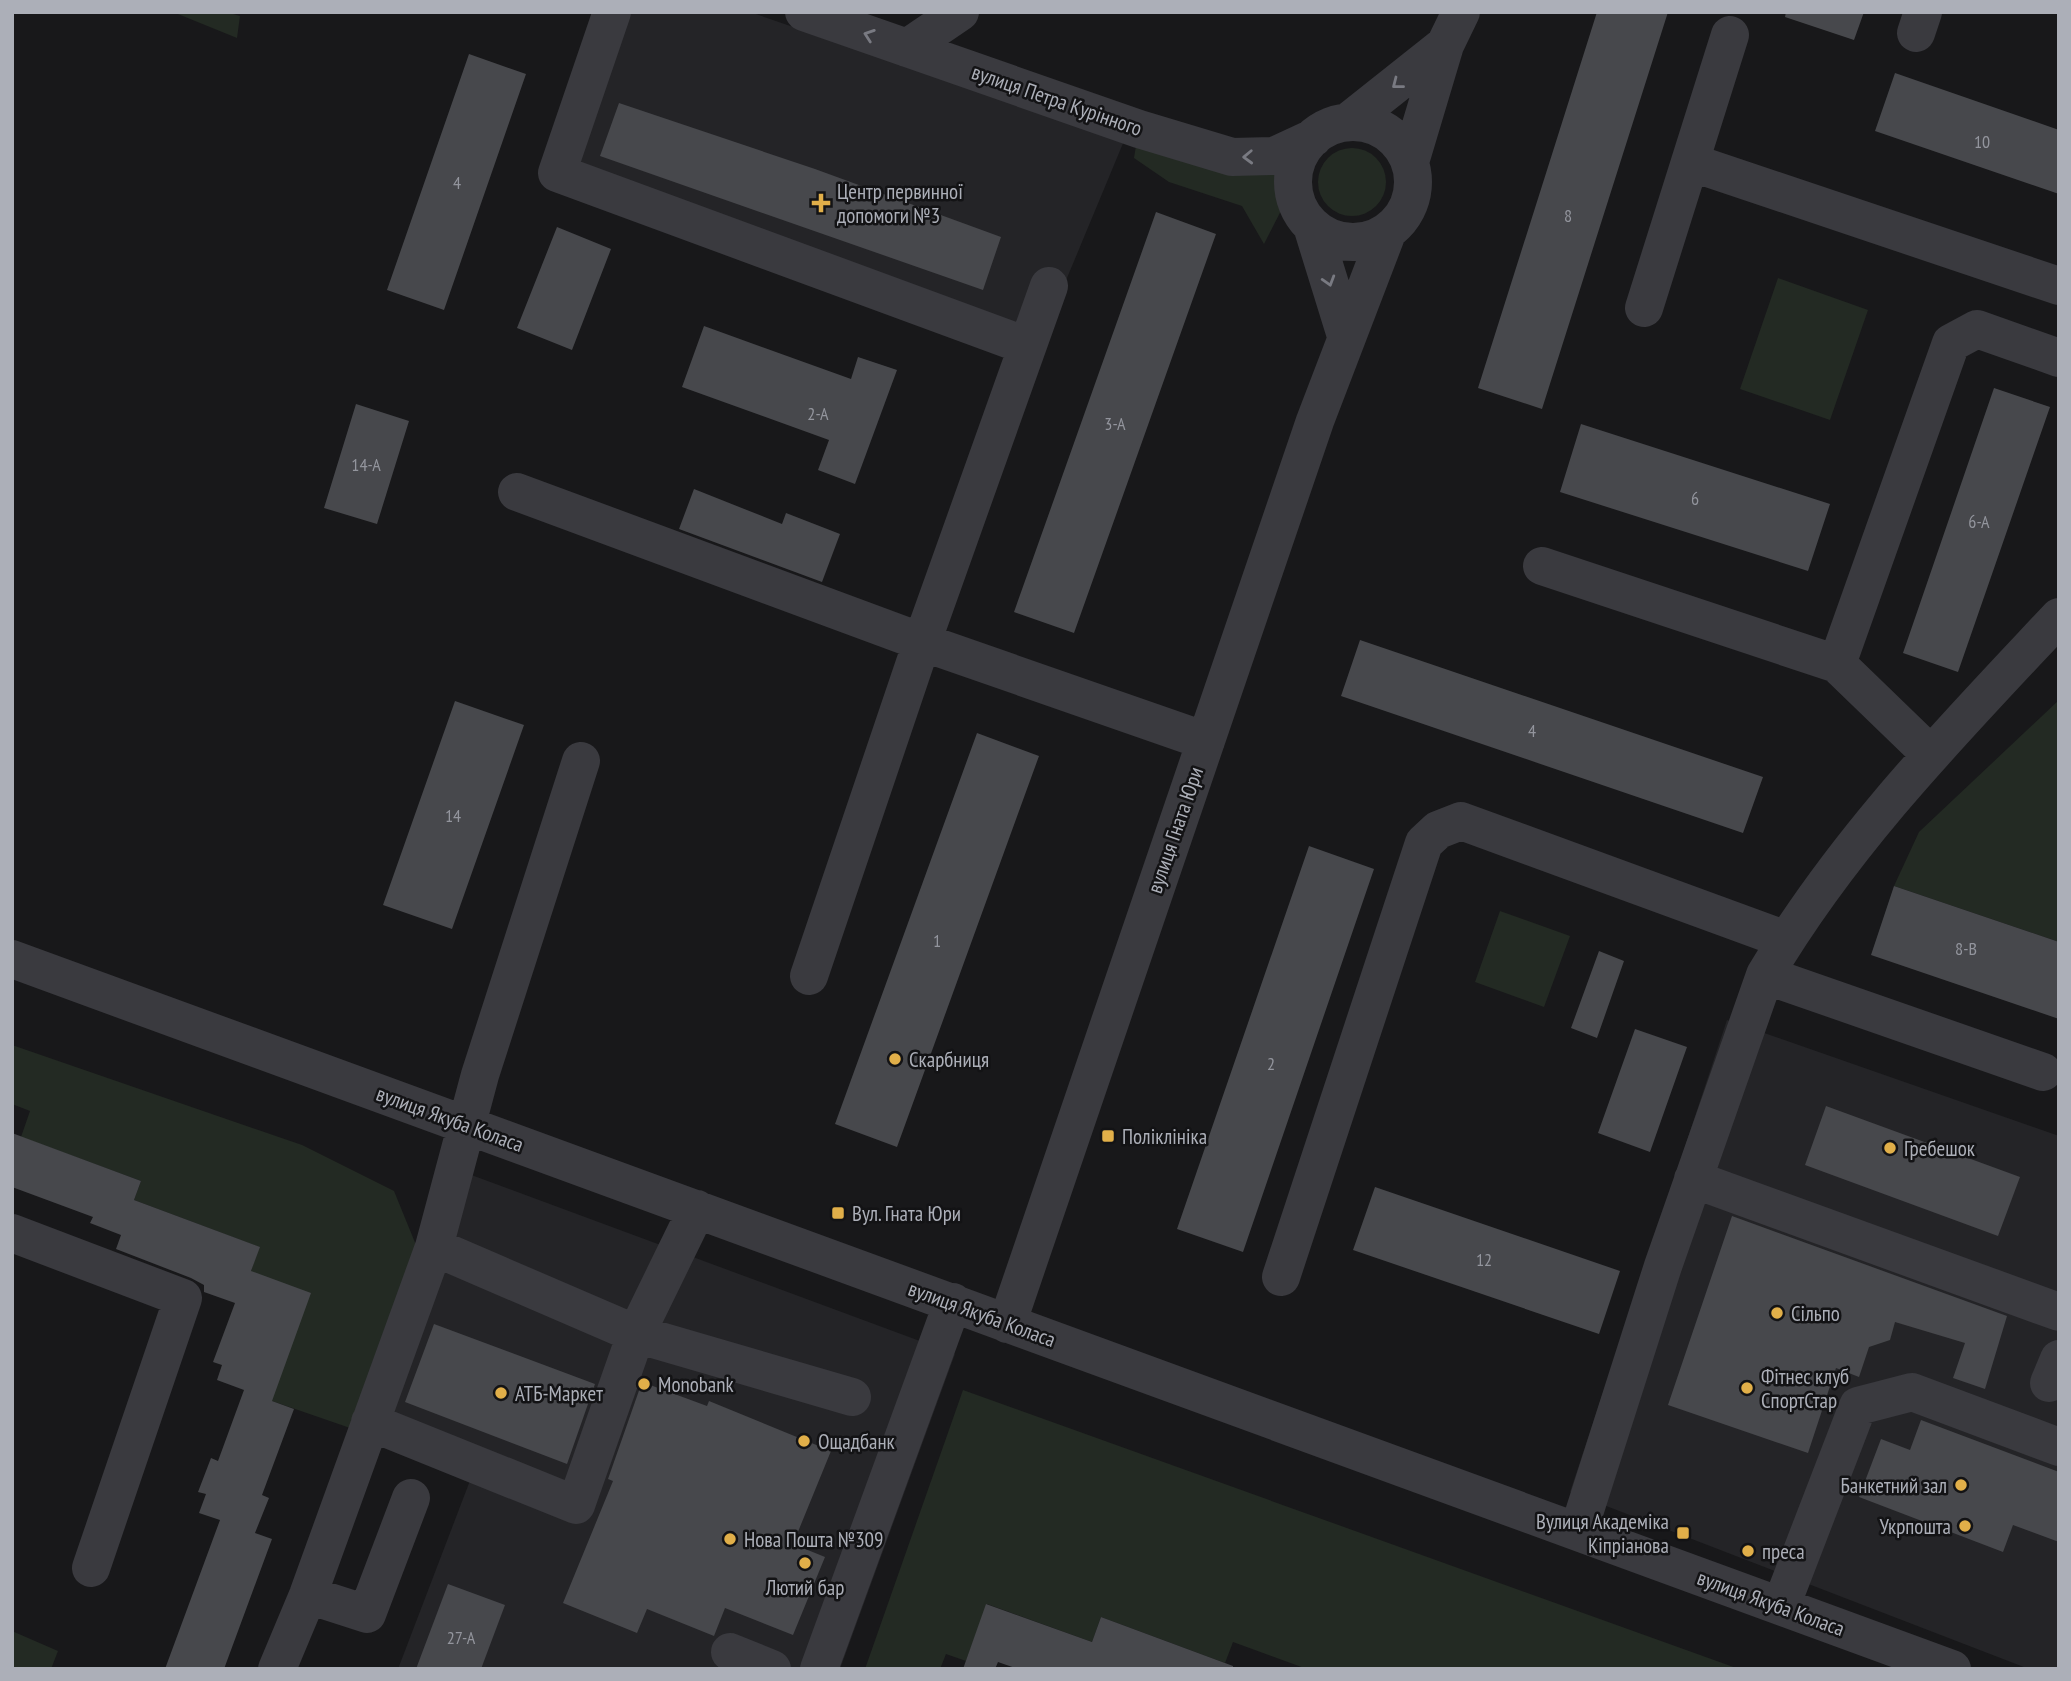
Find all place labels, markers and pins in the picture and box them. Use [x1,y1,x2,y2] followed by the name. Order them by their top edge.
[837,178,963,229] place label: Центр первинної допомоги №3
[811,193,831,213] marker: Центр первинної допомоги №3
[909,1046,989,1073] place label: Скарбниця
[887,1051,903,1067] marker: Скарбниця
[1122,1123,1207,1150] place label: Поліклініка
[1100,1128,1116,1144] marker: Поліклініка
[1904,1135,1975,1162] place label: Гребешок
[1882,1140,1898,1156] marker: Гребешок
[852,1200,961,1227] place label: Вул. Гната Юри
[830,1205,846,1221] marker: Вул. Гната Юри
[1791,1300,1840,1327] place label: Сільпо
[1769,1305,1785,1321] marker: Сільпо
[1761,1363,1849,1414] place label: Фітнес клуб СпортСтар
[658,1371,734,1398] place label: Monobank
[636,1376,652,1392] marker: Monobank
[515,1380,603,1407] place label: АТБ-Маркет
[1739,1380,1755,1396] marker: Фітнес клуб СпортСтар
[493,1385,509,1401] marker: АТБ-Маркет
[818,1428,895,1455] place label: Ощадбанк
[796,1433,812,1449] marker: Ощадбанк
[1840,1472,1947,1499] place label: Банкетний зал
[1953,1477,1969,1493] marker: Банкетний зал
[1536,1508,1669,1559] place label: Вулиця Академіка Кіпріанова
[1879,1513,1951,1540] place label: Укрпошта
[1957,1518,1973,1534] marker: Укрпошта
[1675,1525,1691,1541] marker: Вулиця Академіка Кіпріанова
[744,1526,883,1553] place label: Нова Пошта №309
[722,1531,738,1547] marker: Нова Пошта №309
[1762,1538,1805,1565] place label: преса
[1740,1543,1756,1559] marker: преса
[797,1555,813,1571] marker: Лютий бар
[765,1574,844,1601] place label: Лютий бар

